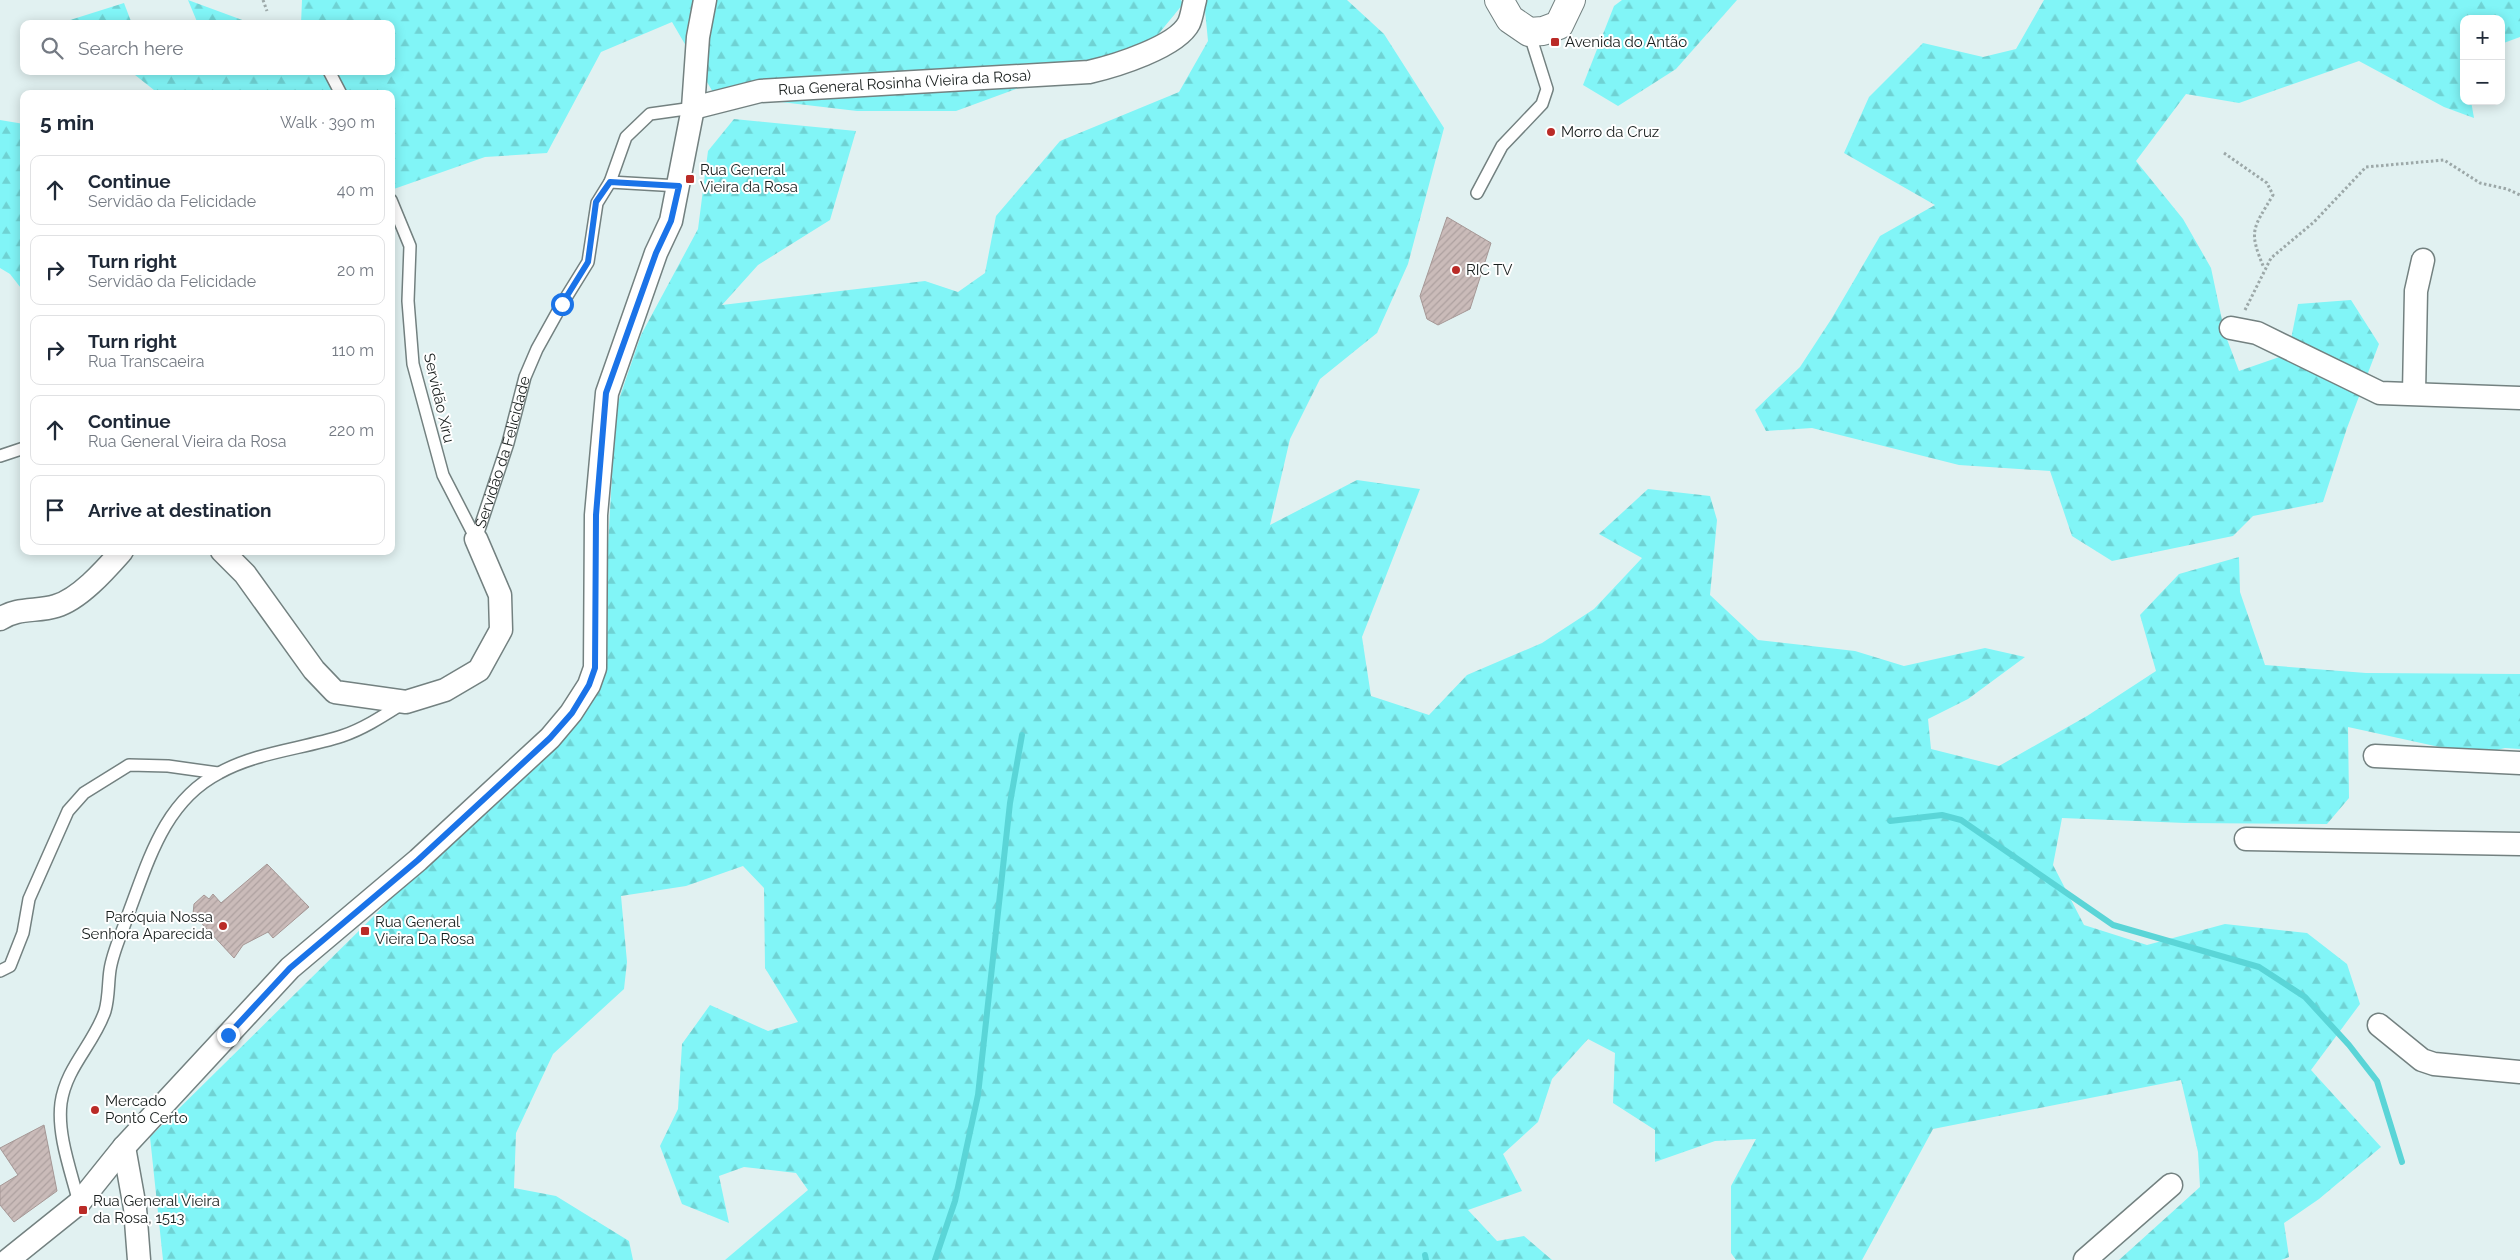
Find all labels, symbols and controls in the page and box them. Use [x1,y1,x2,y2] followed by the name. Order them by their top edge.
[2460,15,2505,105] map controls
[2460,15,2505,60] button: +
[20,20,395,75] search box
[1565,33,1687,51] place label: Avenida do Antão
[38,34,66,62] icon: search
[1549,36,1561,48] marker: Avenida do Antão
[78,37,184,59] text: Search here
[2460,60,2505,105] button: −
[778,66,1032,99] street label: Rua General Rosinha (Vieira da Rosa)
[40,110,94,135] text: 5 min
[280,113,375,132] text: Walk · 390 m
[1561,123,1659,141] place label: Morro da Cruz
[1545,126,1557,138] marker: Morro da Cruz
[700,161,798,196] place label: Rua General Vieira da Rosa
[88,170,171,192] text: Continue
[684,173,696,185] marker: Rua General Vieira da Rosa
[41,176,69,204] icon: ahead
[337,181,374,200] text: 40 m
[88,192,256,211] text: Servidão da Felicidade
[88,250,177,272] text: Turn right
[41,256,69,284] icon: right
[337,261,374,280] text: 20 m
[1466,261,1513,279] place label: RIC TV
[1450,264,1462,276] marker: RIC TV
[88,272,256,291] text: Servidão da Felicidade
[551,293,574,316] route start
[88,330,177,352] text: Turn right
[41,336,69,364] icon: right
[332,341,374,360] text: 110 m
[420,351,458,445] street label: Servidão Xiru
[88,352,205,371] text: Rua Transcaeira
[471,374,534,530] street label: Servidão da Felicidade
[88,410,171,432] text: Continue
[41,416,69,444] icon: ahead
[329,421,374,440] text: 220 m
[88,432,286,451] text: Rua General Vieira da Rosa
[41,496,69,524] icon: arrive
[88,499,272,521] text: Arrive at destination
[81,908,213,943] place label: Paróquia Nossa Senhora Aparecida
[375,913,474,948] place label: Rua General Vieira Da Rosa
[217,920,229,932] marker: Paróquia Nossa Senhora Aparecida
[359,925,371,937] marker: Rua General Vieira Da Rosa
[217,1024,240,1047] route end
[105,1092,188,1127] place label: Mercado Ponto Certo
[89,1104,101,1116] marker: Mercado Ponto Certo
[93,1192,220,1227] place label: Rua General Vieira da Rosa, 1513
[77,1204,89,1216] marker: Rua General Vieira da Rosa, 1513

